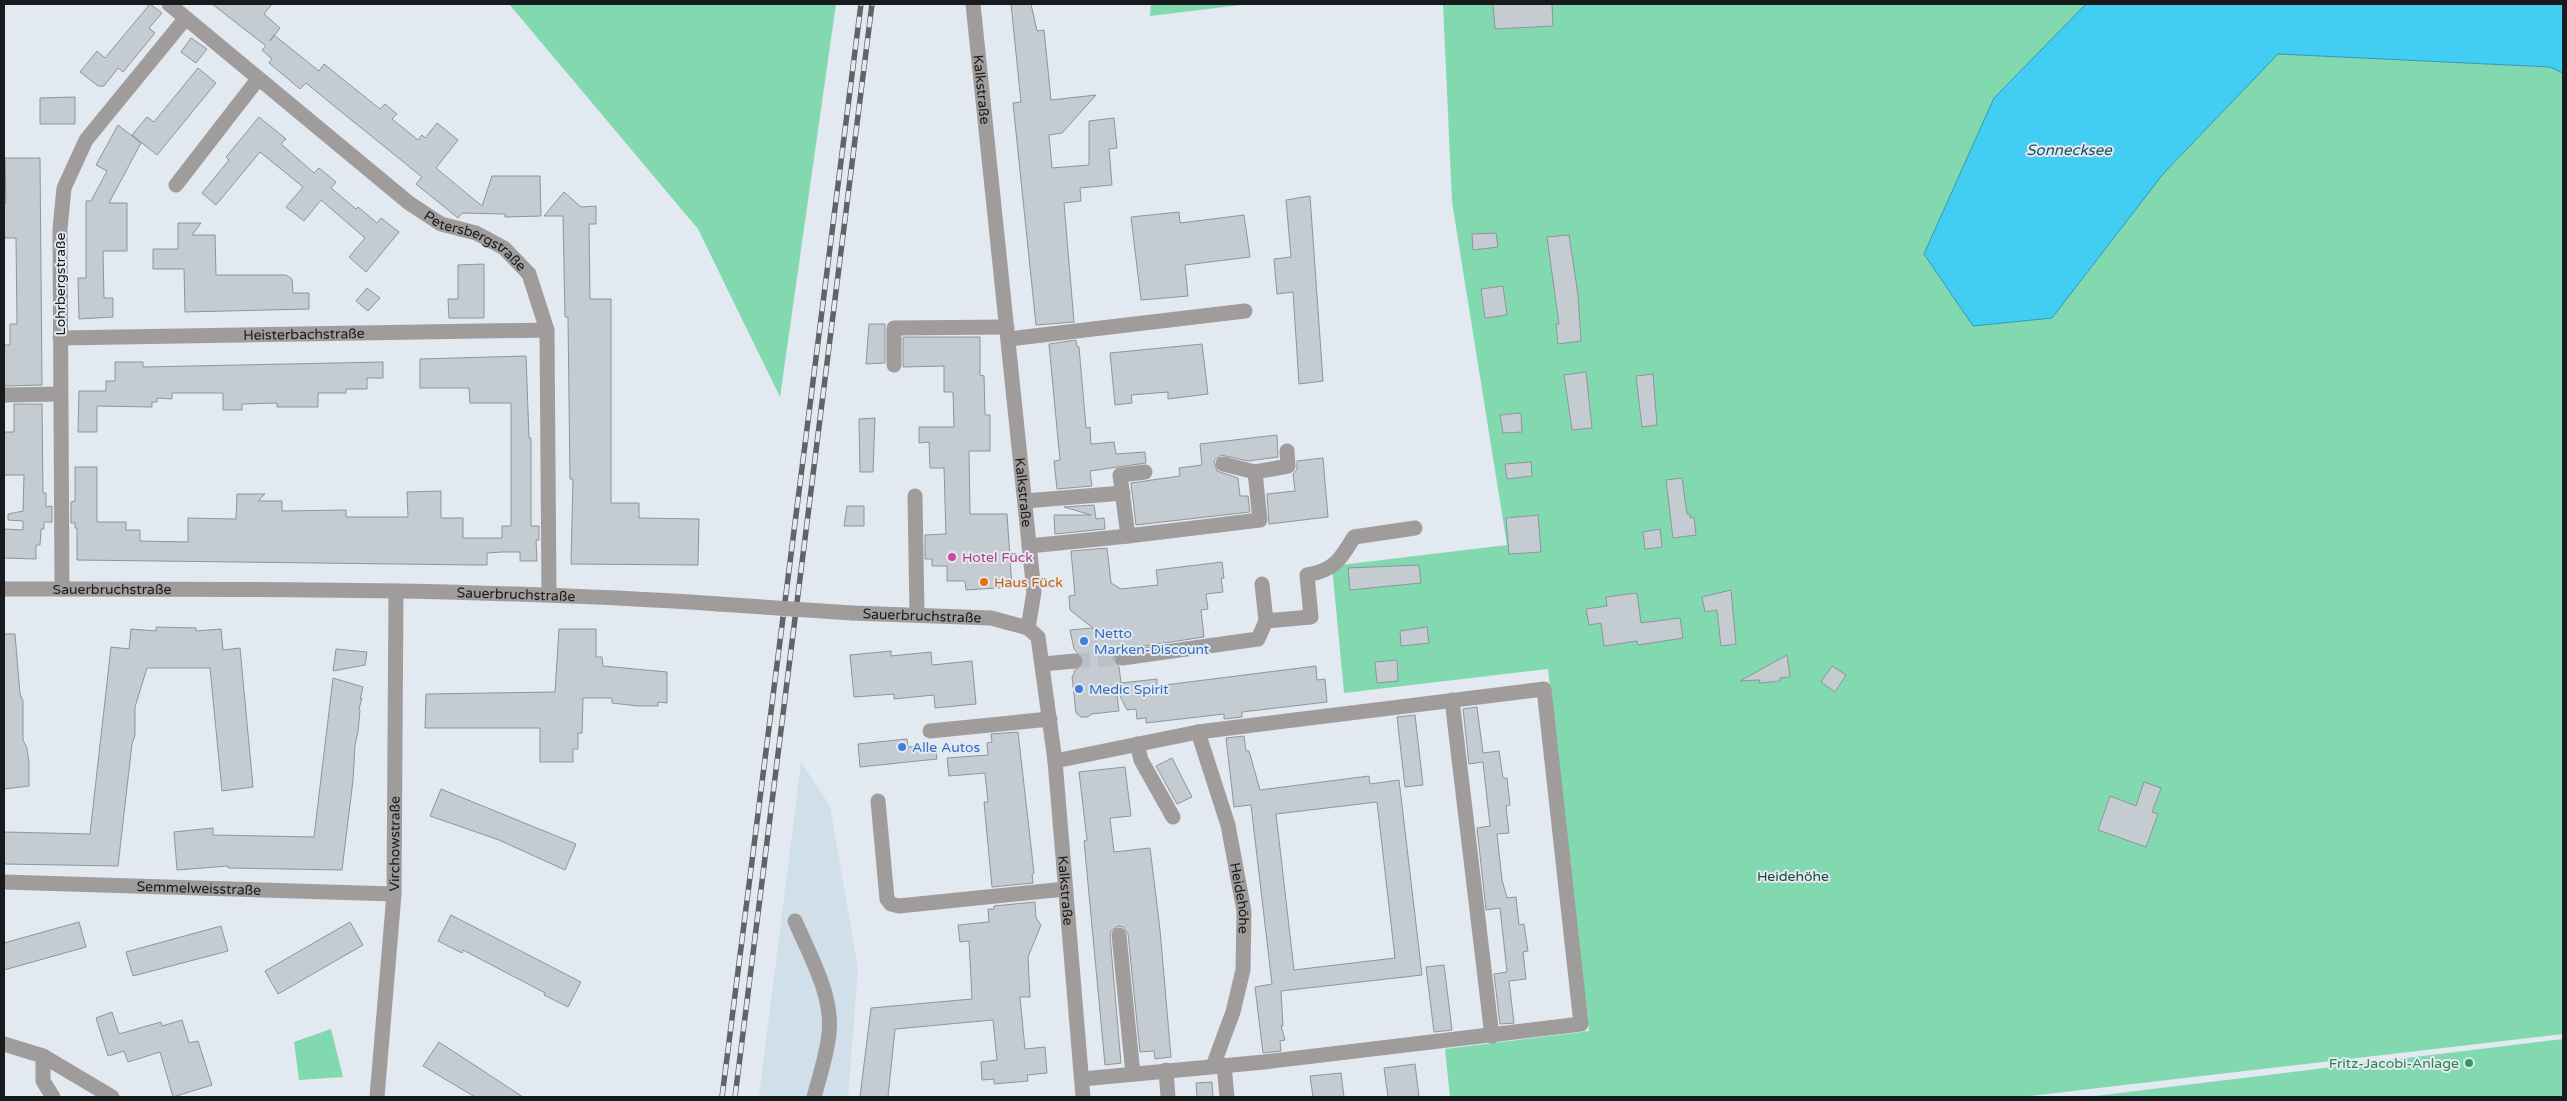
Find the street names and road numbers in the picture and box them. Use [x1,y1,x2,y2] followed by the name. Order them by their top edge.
[969,54,993,125] street label: Kalkstraße
[421,207,530,275] street label: Petersbergstraße
[52,232,69,335] street label: Lohrbergstraße
[243,325,365,344] street label: Heisterbachstraße
[1011,457,1035,528] street label: Kalkstraße
[53,581,171,598] street label: Sauerbruchstraße
[456,584,576,605] street label: Sauerbruchstraße
[862,605,982,627] street label: Sauerbruchstraße
[386,796,404,892] street label: Virchowstraße
[1054,855,1077,926] street label: Kalkstraße
[1226,861,1252,934] street label: Heidehöhe
[136,878,261,899] street label: Semmelweisstraße

